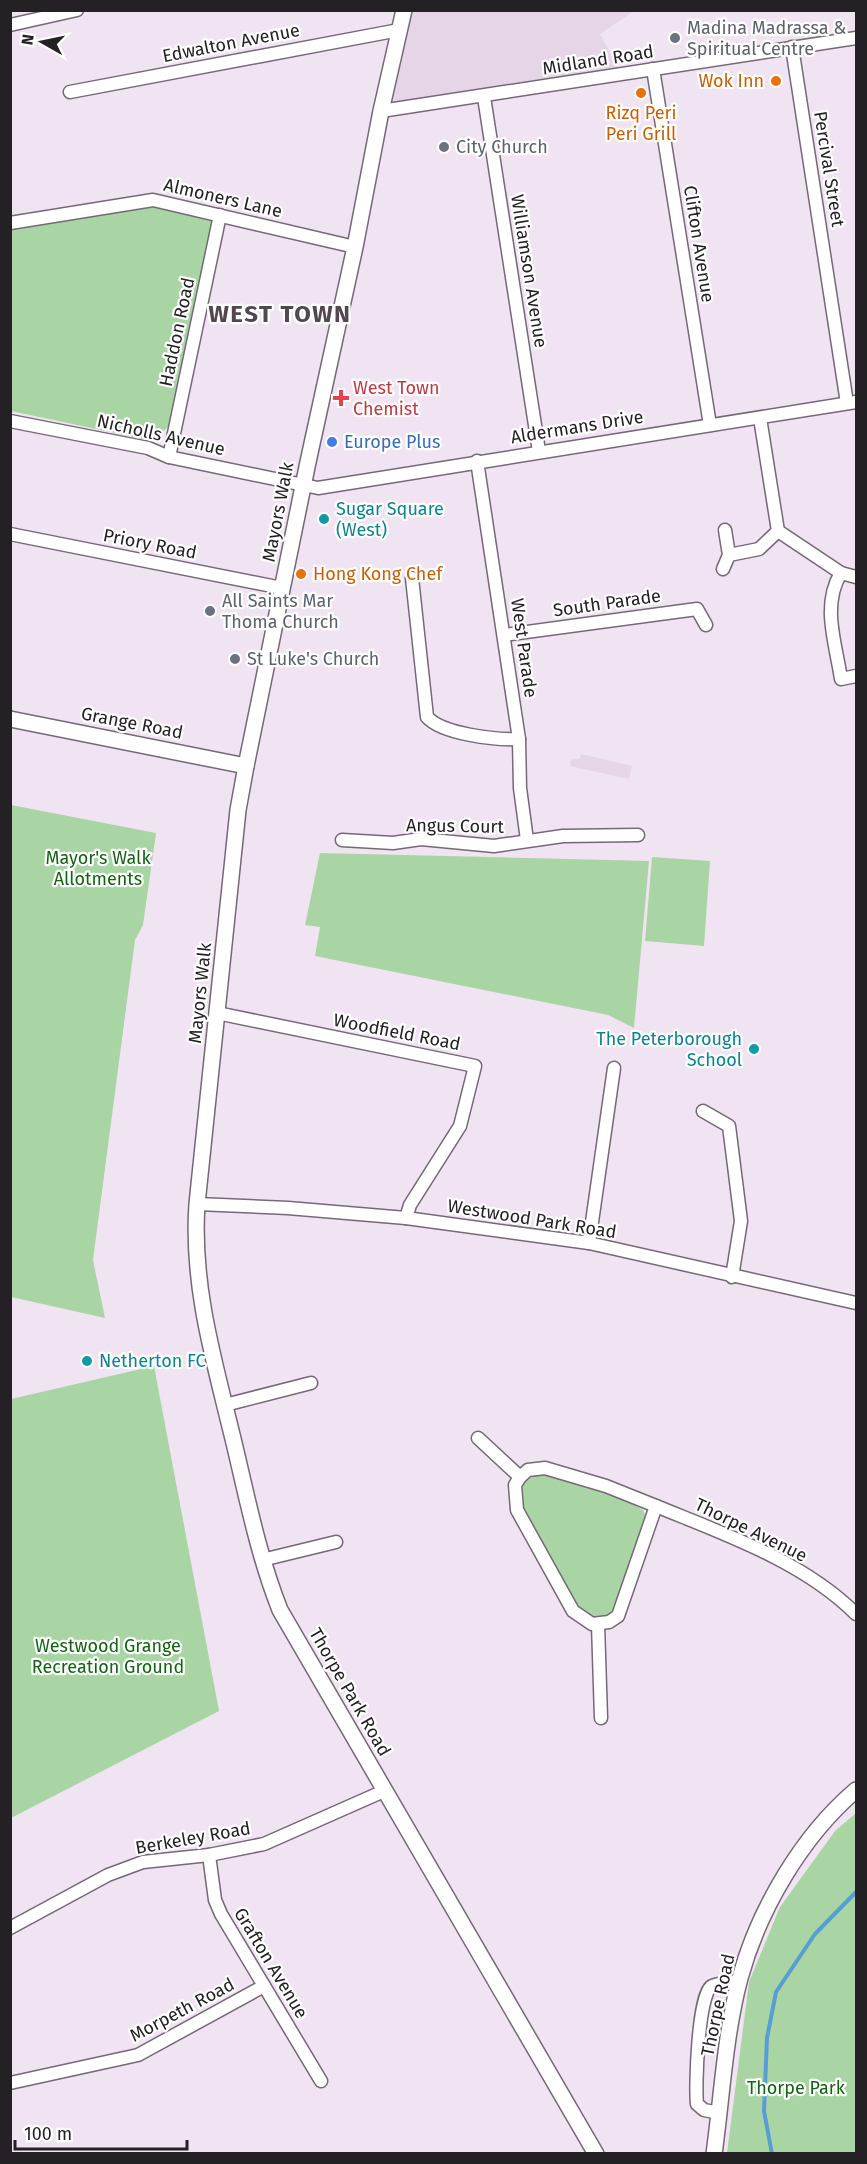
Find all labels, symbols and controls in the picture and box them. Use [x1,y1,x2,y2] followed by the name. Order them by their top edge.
[12,12,72,72] north arrow
[687,17,846,60] place label: Madina Madrassa & Spiritual Centre
[160,19,302,67] street label: Edwalton Avenue
[668,31,682,45] marker: Madina Madrassa & Spiritual Centre
[17,33,38,46] text: N
[541,40,655,80] street label: Midland Road
[698,70,764,92] place label: Wok Inn
[769,74,783,88] marker: Wok Inn
[634,86,648,100] marker: Rizq Peri Peri Grill
[606,102,677,145] place label: Rizq Peri Peri Grill
[809,110,849,229] street label: Percival Street
[456,136,548,158] place label: City Church
[437,140,451,154] marker: City Church
[162,174,284,222] street label: Almoners Lane
[679,184,719,304] street label: Clifton Avenue
[506,193,552,349] street label: Williamson Avenue
[155,275,199,389] street label: Haddon Road
[208,300,352,328] district label: WEST TOWN
[353,377,439,420] place label: West Town Chemist
[334,391,348,405] marker: West Town Chemist
[509,406,645,448] street label: Aldermans Drive
[95,410,227,460] street label: Nicholls Avenue
[344,431,440,453] place label: Europe Plus
[325,435,339,449] marker: Europe Plus
[258,460,299,564] street label: Mayors Walk
[336,498,444,541] place label: Sugar Square (West)
[317,512,331,526] marker: Sugar Square (West)
[101,524,199,564] street label: Priory Road
[313,563,444,585] place label: Hong Kong Chef
[294,567,308,581] marker: Hong Kong Chef
[552,585,662,621] street label: South Parade
[222,590,339,633] place label: All Saints Mar Thoma Church
[506,597,542,699] street label: West Parade
[203,604,217,618] marker: All Saints Mar Thoma Church
[247,648,379,670] place label: St Luke's Church
[228,652,242,666] marker: St Luke's Church
[79,702,185,744] street label: Grange Road
[406,814,505,838] street label: Angus Court
[45,847,151,890] park label: Mayor's Walk Allotments
[184,941,216,1044] street label: Mayors Walk
[332,1009,462,1055] street label: Woodfield Road
[596,1028,742,1071] place label: The Peterborough School
[747,1042,761,1056] marker: The Peterborough School
[446,1195,618,1243] street label: Westwood Park Road
[99,1350,206,1372] place label: Netherton FC
[80,1354,94,1368] marker: Netherton FC
[691,1493,811,1567] street label: Thorpe Avenue
[304,1624,396,1760] street label: Thorpe Park Road
[32,1635,184,1678] park label: Westwood Grange Recreation Ground
[134,1817,252,1859] street label: Berkeley Road
[229,1904,313,2022] street label: Grafton Avenue
[696,1952,740,2058] street label: Thorpe Road
[126,1973,238,2047] street label: Morpeth Road
[747,2077,846,2099] park label: Thorpe Park
[15,2113,188,2151] scale bar
[24,2123,72,2145] text: 100 m

